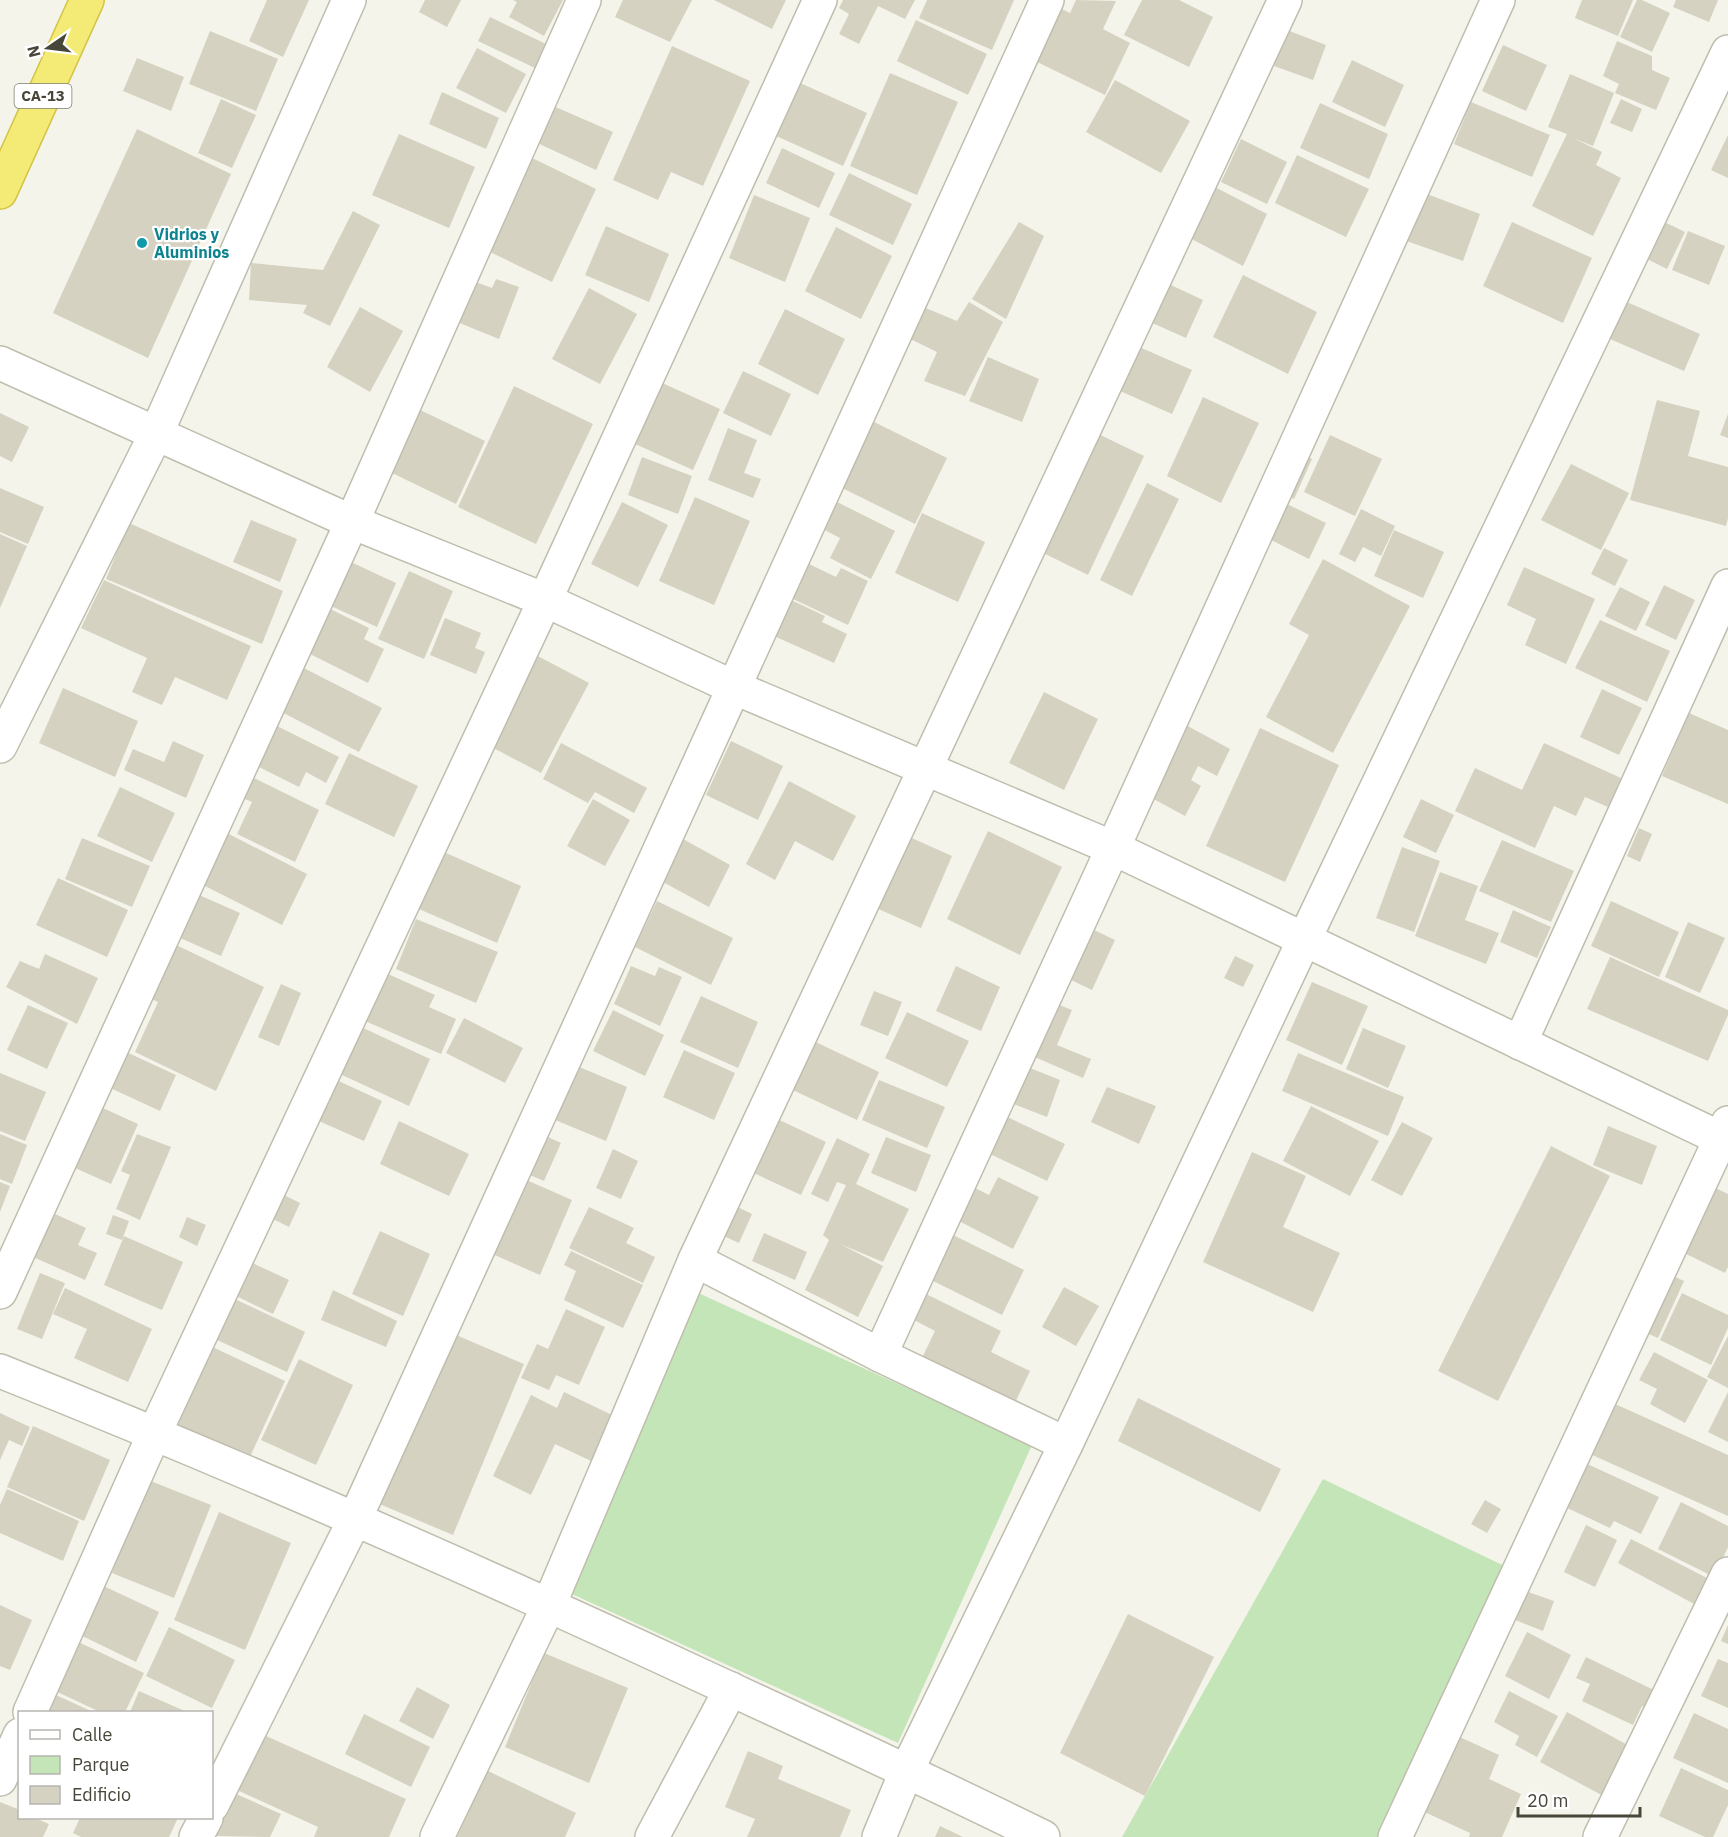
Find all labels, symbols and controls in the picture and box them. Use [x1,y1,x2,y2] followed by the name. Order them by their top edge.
[18,18,78,78] north arrow
[22,44,45,60] text: N
[15,84,72,108] road number: CA-13
[154,224,229,262] place label: Vidrios y Aluminios
[135,236,149,250] marker: Vidrios y Aluminios
[18,1711,213,1819] legend
[72,1723,112,1746] text: Calle
[72,1753,130,1776] text: Parque
[1518,1780,1640,1818] scale bar
[72,1783,131,1806] text: Edificio
[1527,1789,1569,1812] text: 20 m

